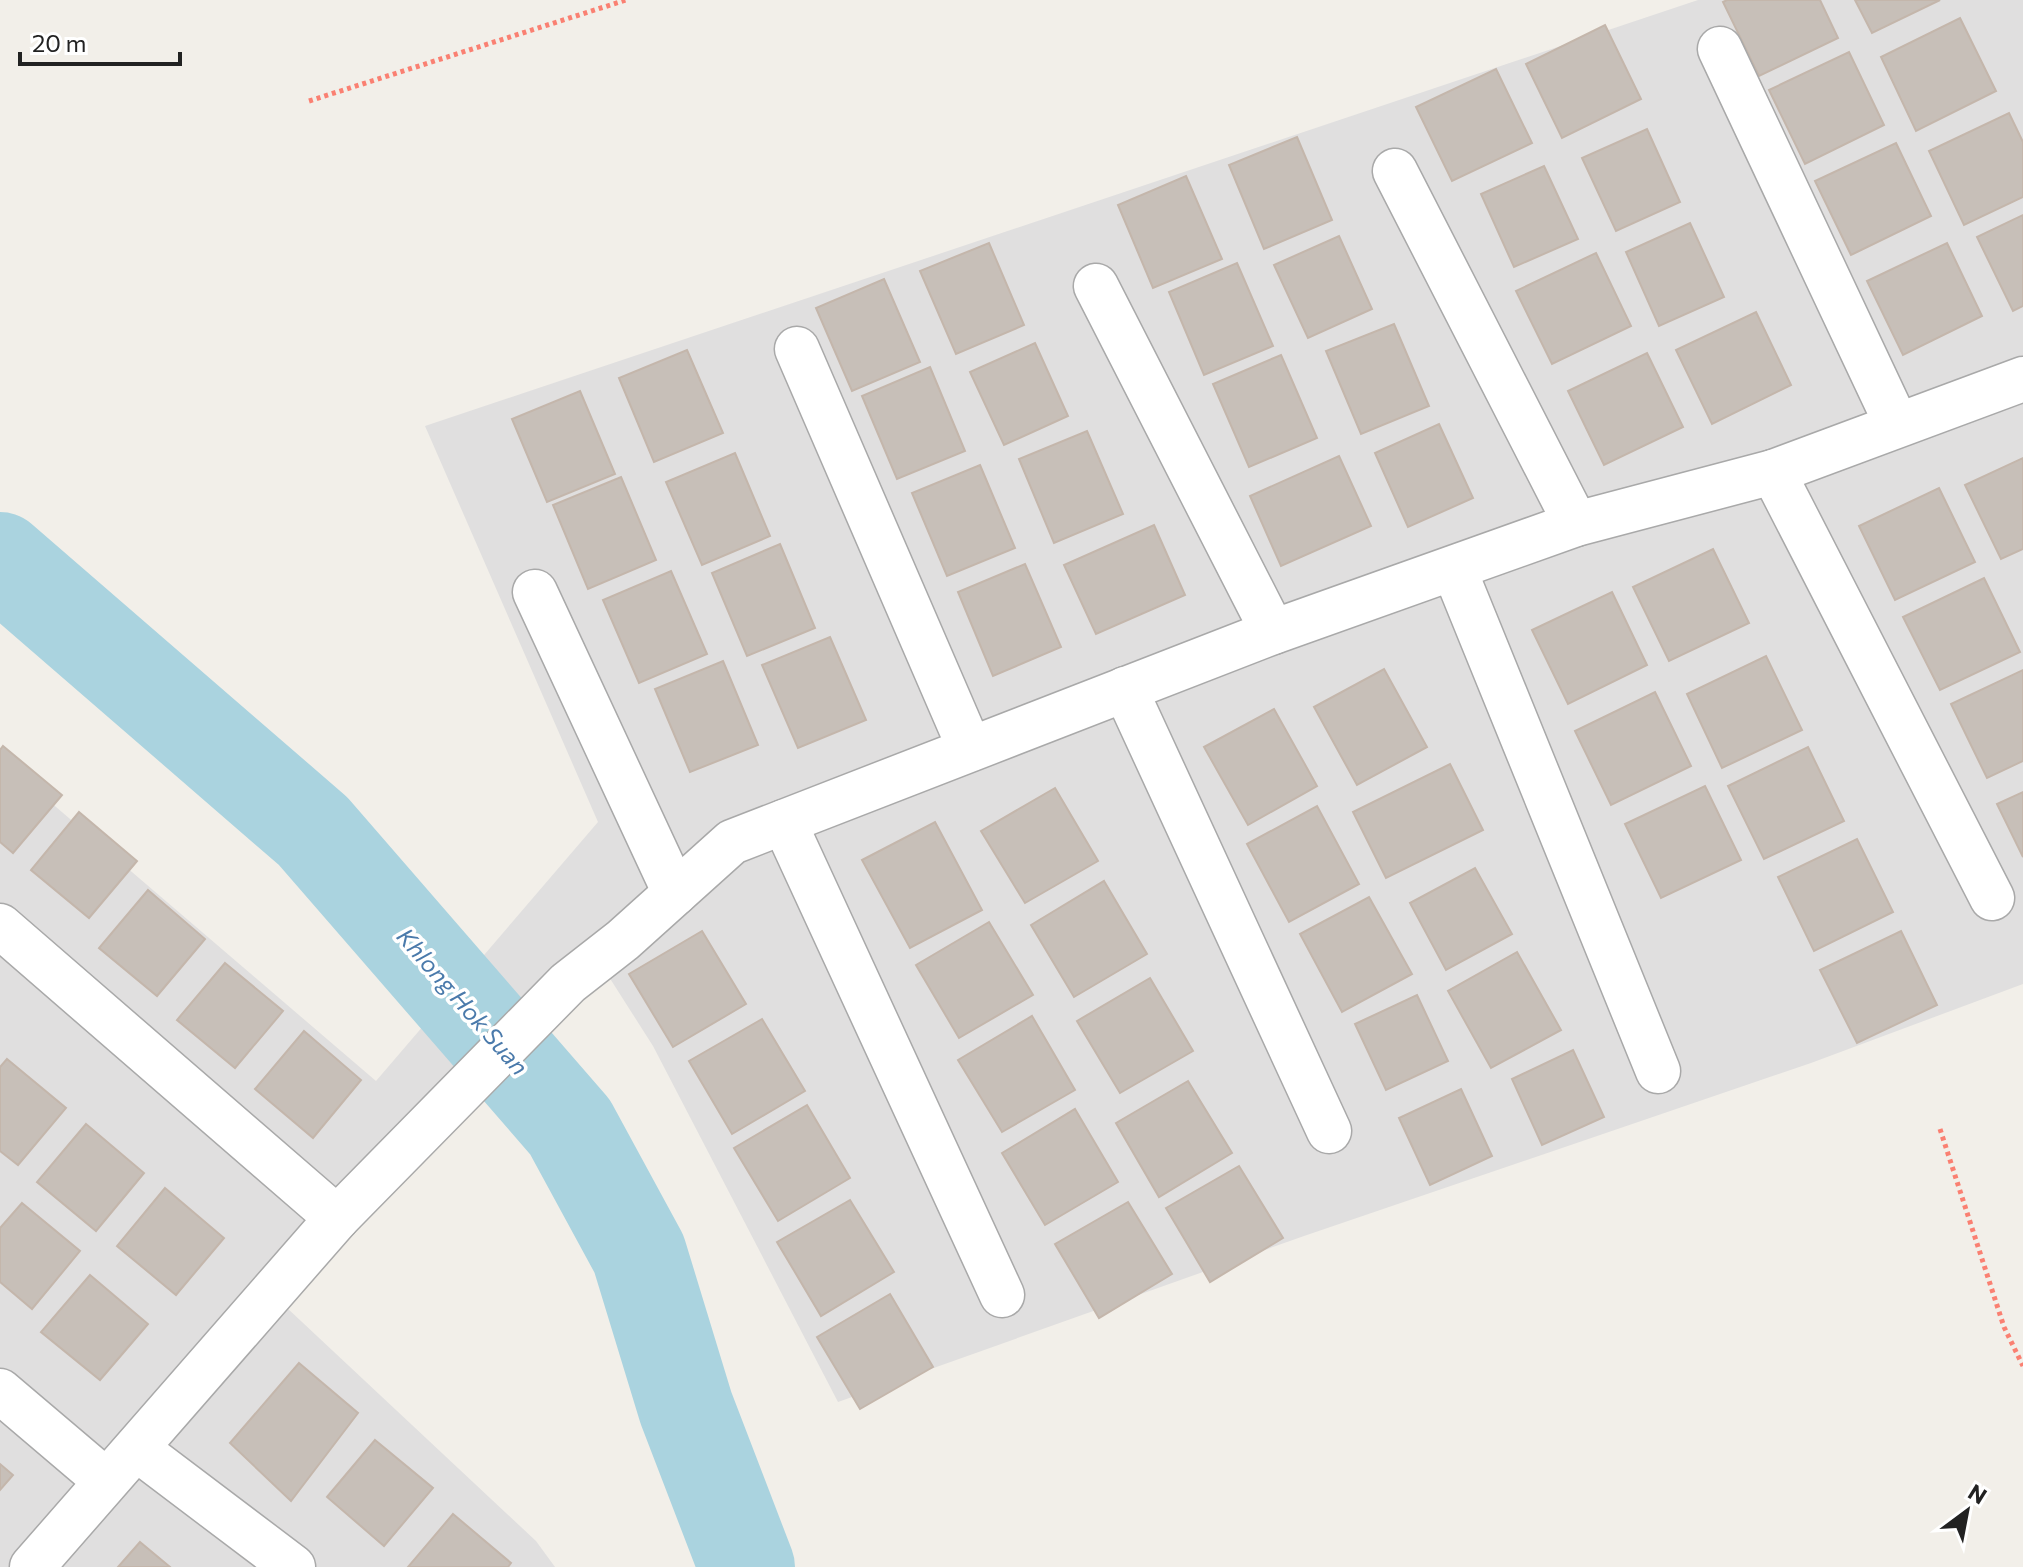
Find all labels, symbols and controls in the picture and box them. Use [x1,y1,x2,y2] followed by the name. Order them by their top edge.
[20,16,180,66] scale bar
[32,28,86,57] text: 20 m
[391,922,535,1080] water label: Khlong Hok Suan
[1927,1471,2007,1551] north arrow
[1964,1478,1992,1509] text: N

